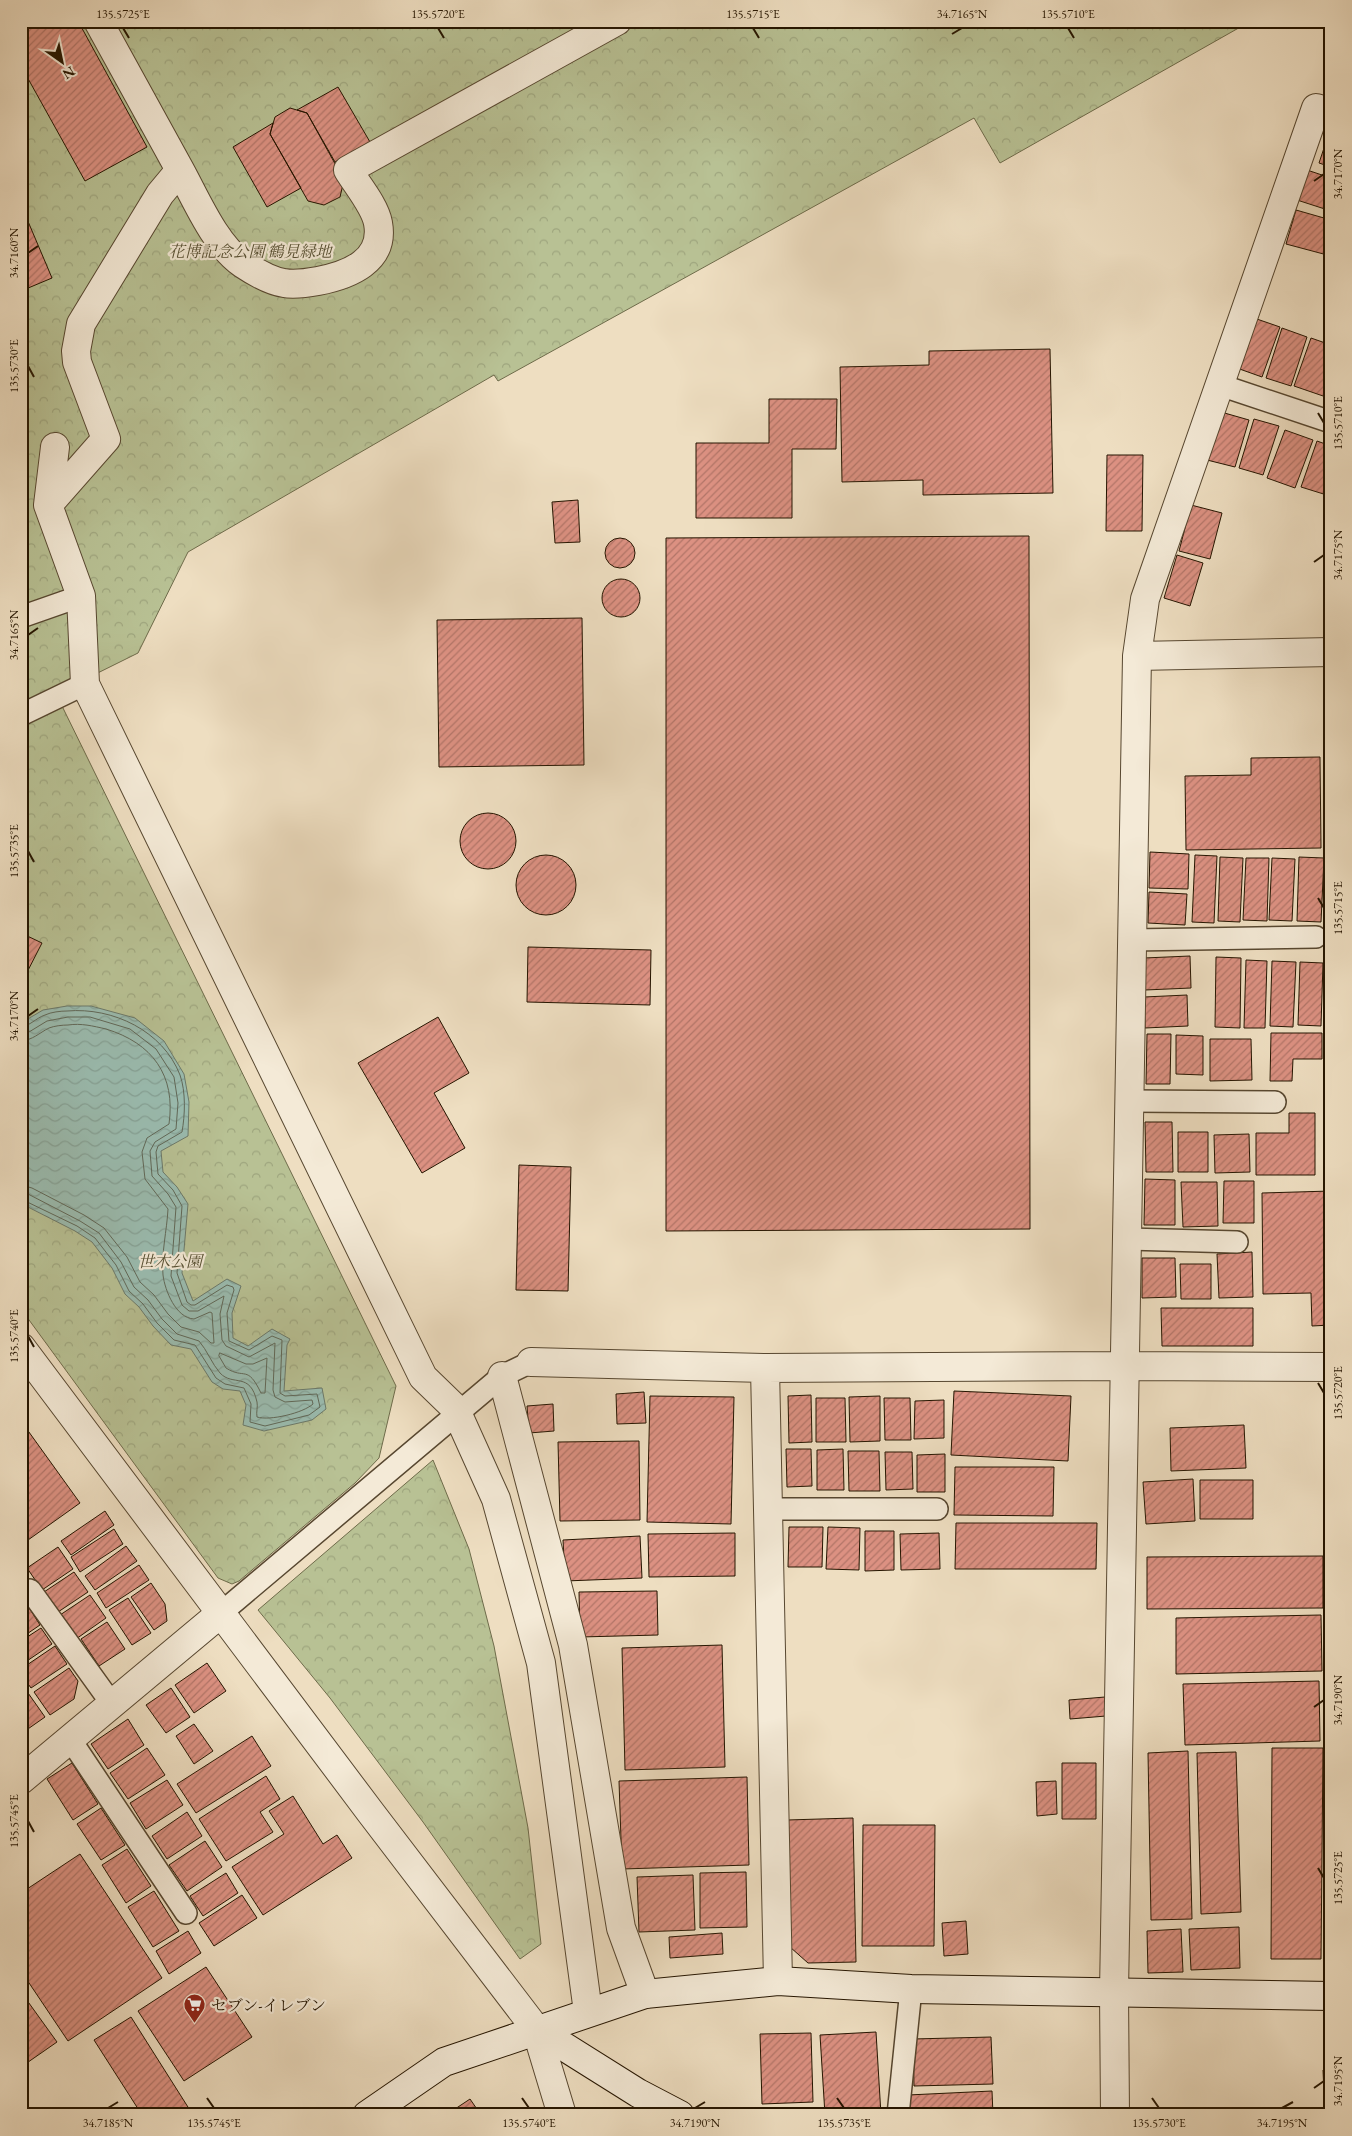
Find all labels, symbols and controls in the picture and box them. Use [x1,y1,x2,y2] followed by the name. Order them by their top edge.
[96,6,150,22] text: 135.5725°E
[411,6,465,22] text: 135.5720°E
[726,6,780,22] text: 135.5715°E
[937,6,988,22] text: 34.7165°N
[1041,6,1095,22] text: 135.5710°E
[38,38,88,88] north arrow
[59,62,79,84] text: N
[1330,148,1346,199] text: 34.7170°N
[6,227,22,278] text: 34.7160°N
[168,241,334,262] park label: 花博記念公園 鶴見緑地
[6,339,22,393] text: 135.5730°E
[1330,396,1346,450] text: 135.5710°E
[1330,529,1346,580] text: 34.7175°N
[6,609,22,660] text: 34.7165°N
[6,824,22,878] text: 135.5735°E
[1330,881,1346,935] text: 135.5715°E
[6,990,22,1041] text: 34.7170°N
[138,1251,205,1272] park label: 世木公園
[6,1309,22,1363] text: 135.5740°E
[1330,1366,1346,1420] text: 135.5720°E
[1330,1674,1346,1725] text: 34.7190°N
[6,1794,22,1848] text: 135.5745°E
[1330,1851,1346,1905] text: 135.5725°E
[183,1993,207,2024] supermarket icon: セブン-イレブン
[211,1995,326,2016] place label: セブン-イレブン
[1330,2055,1346,2106] text: 34.7195°N
[83,2115,134,2131] text: 34.7185°N
[187,2115,241,2131] text: 135.5745°E
[502,2115,556,2131] text: 135.5740°E
[670,2115,721,2131] text: 34.7190°N
[817,2115,871,2131] text: 135.5735°E
[1132,2115,1186,2131] text: 135.5730°E
[1257,2115,1308,2131] text: 34.7195°N

